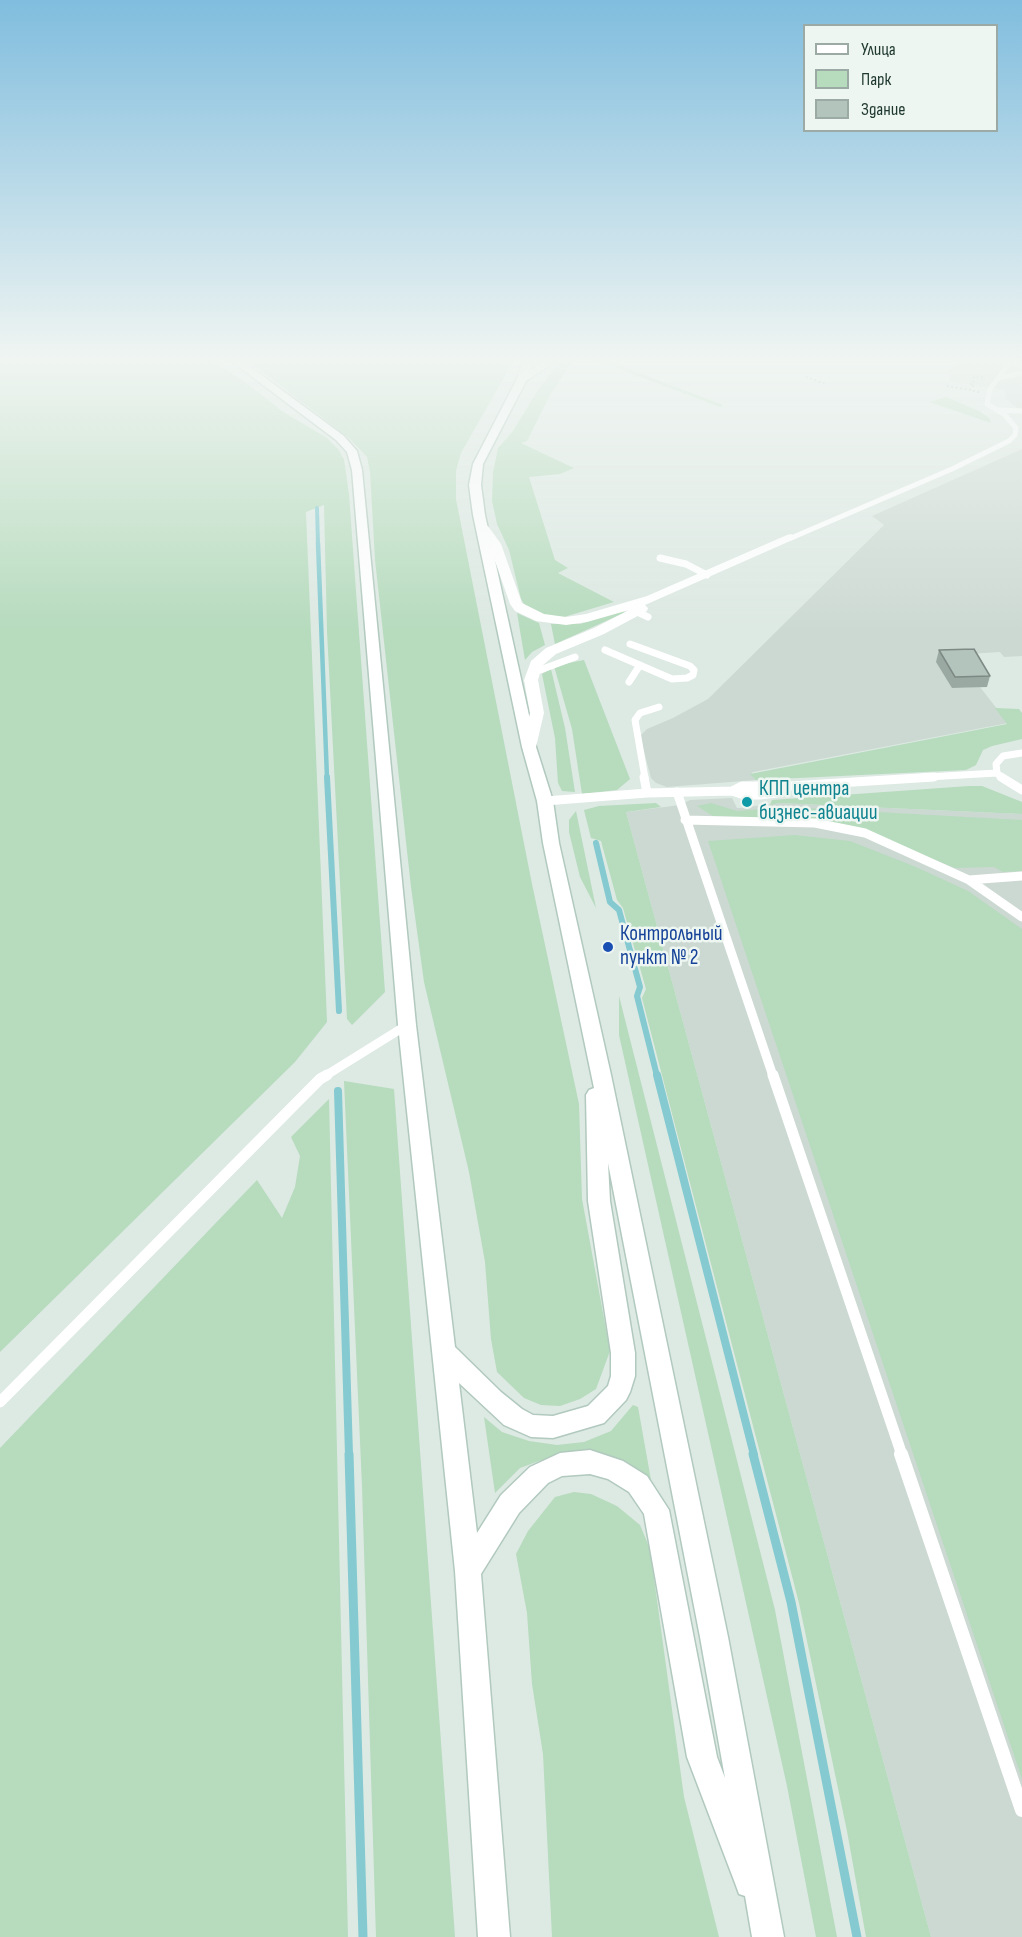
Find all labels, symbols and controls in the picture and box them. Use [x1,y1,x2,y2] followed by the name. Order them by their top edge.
[803,24,998,132] legend
[861,39,896,60] text: Улица
[861,69,891,90] text: Парк
[861,99,906,120] text: Здание
[759,777,877,827] place label: КПП центра бизнес-авиации
[740,795,754,809] marker: КПП центра бизнес-авиации
[620,922,723,972] place label: Контрольный пункт № 2
[601,940,615,954] marker: Контрольный пункт № 2

